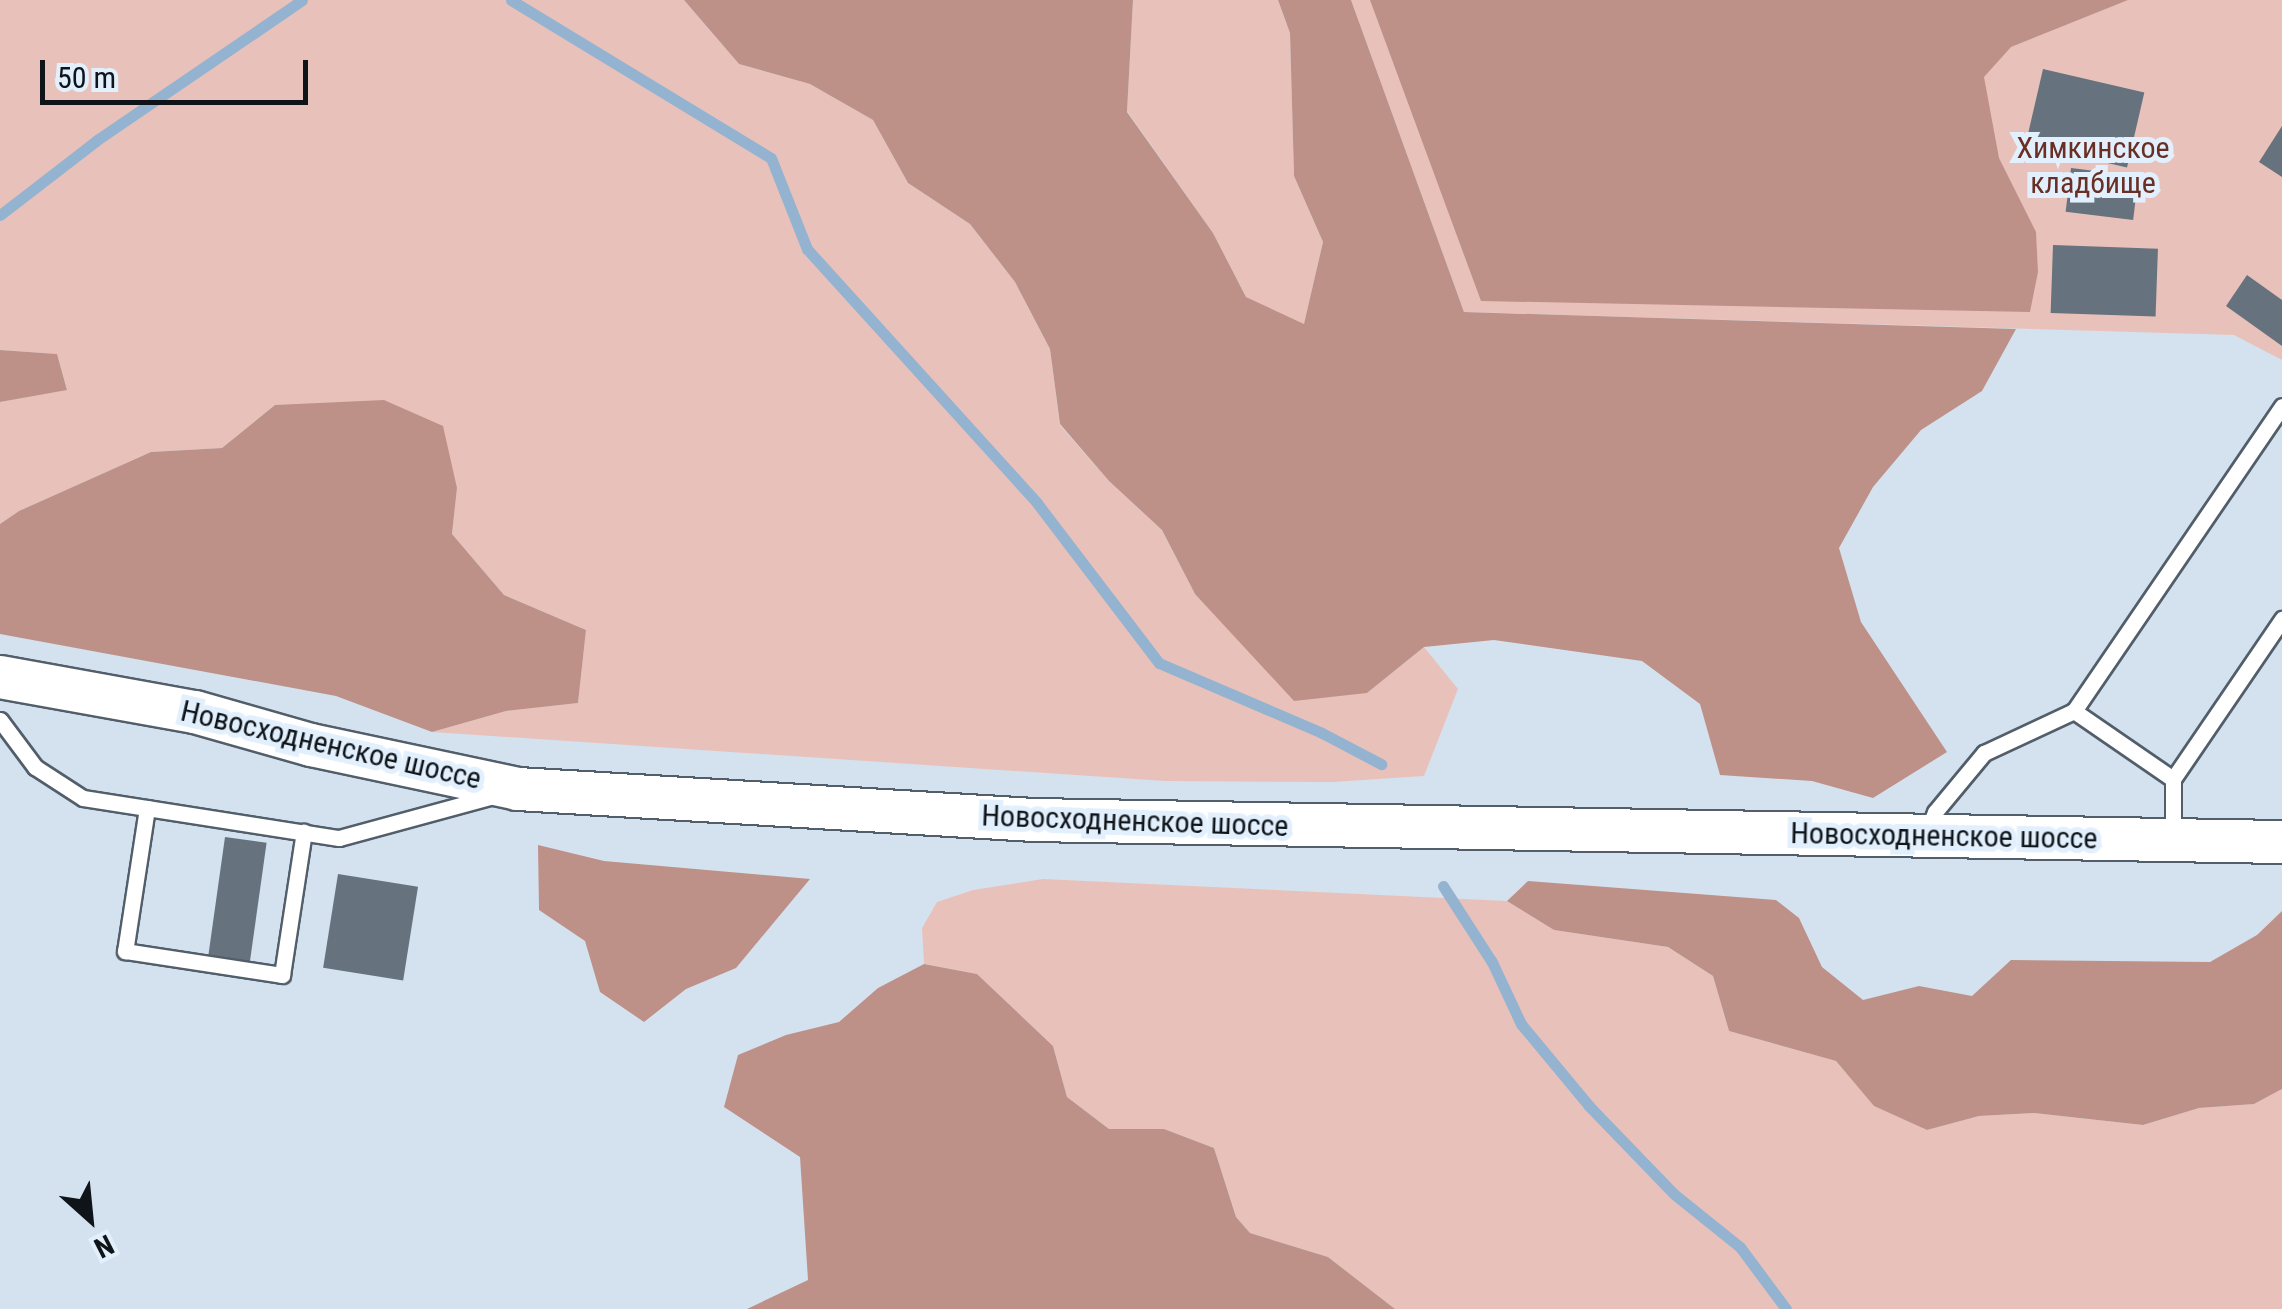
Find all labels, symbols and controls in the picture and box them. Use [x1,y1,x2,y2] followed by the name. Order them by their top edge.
[45,40,312,102] scale bar
[57,60,116,95] text: 50 m
[2016,130,2170,200] park label: Химкинское кладбище
[177,693,485,797] street label: Новосходненское шоссе
[981,798,1289,844] street label: Новосходненское шоссе
[1790,815,2098,857] street label: Новосходненское шоссе
[40,1169,140,1269] north arrow
[89,1228,119,1265] text: N

